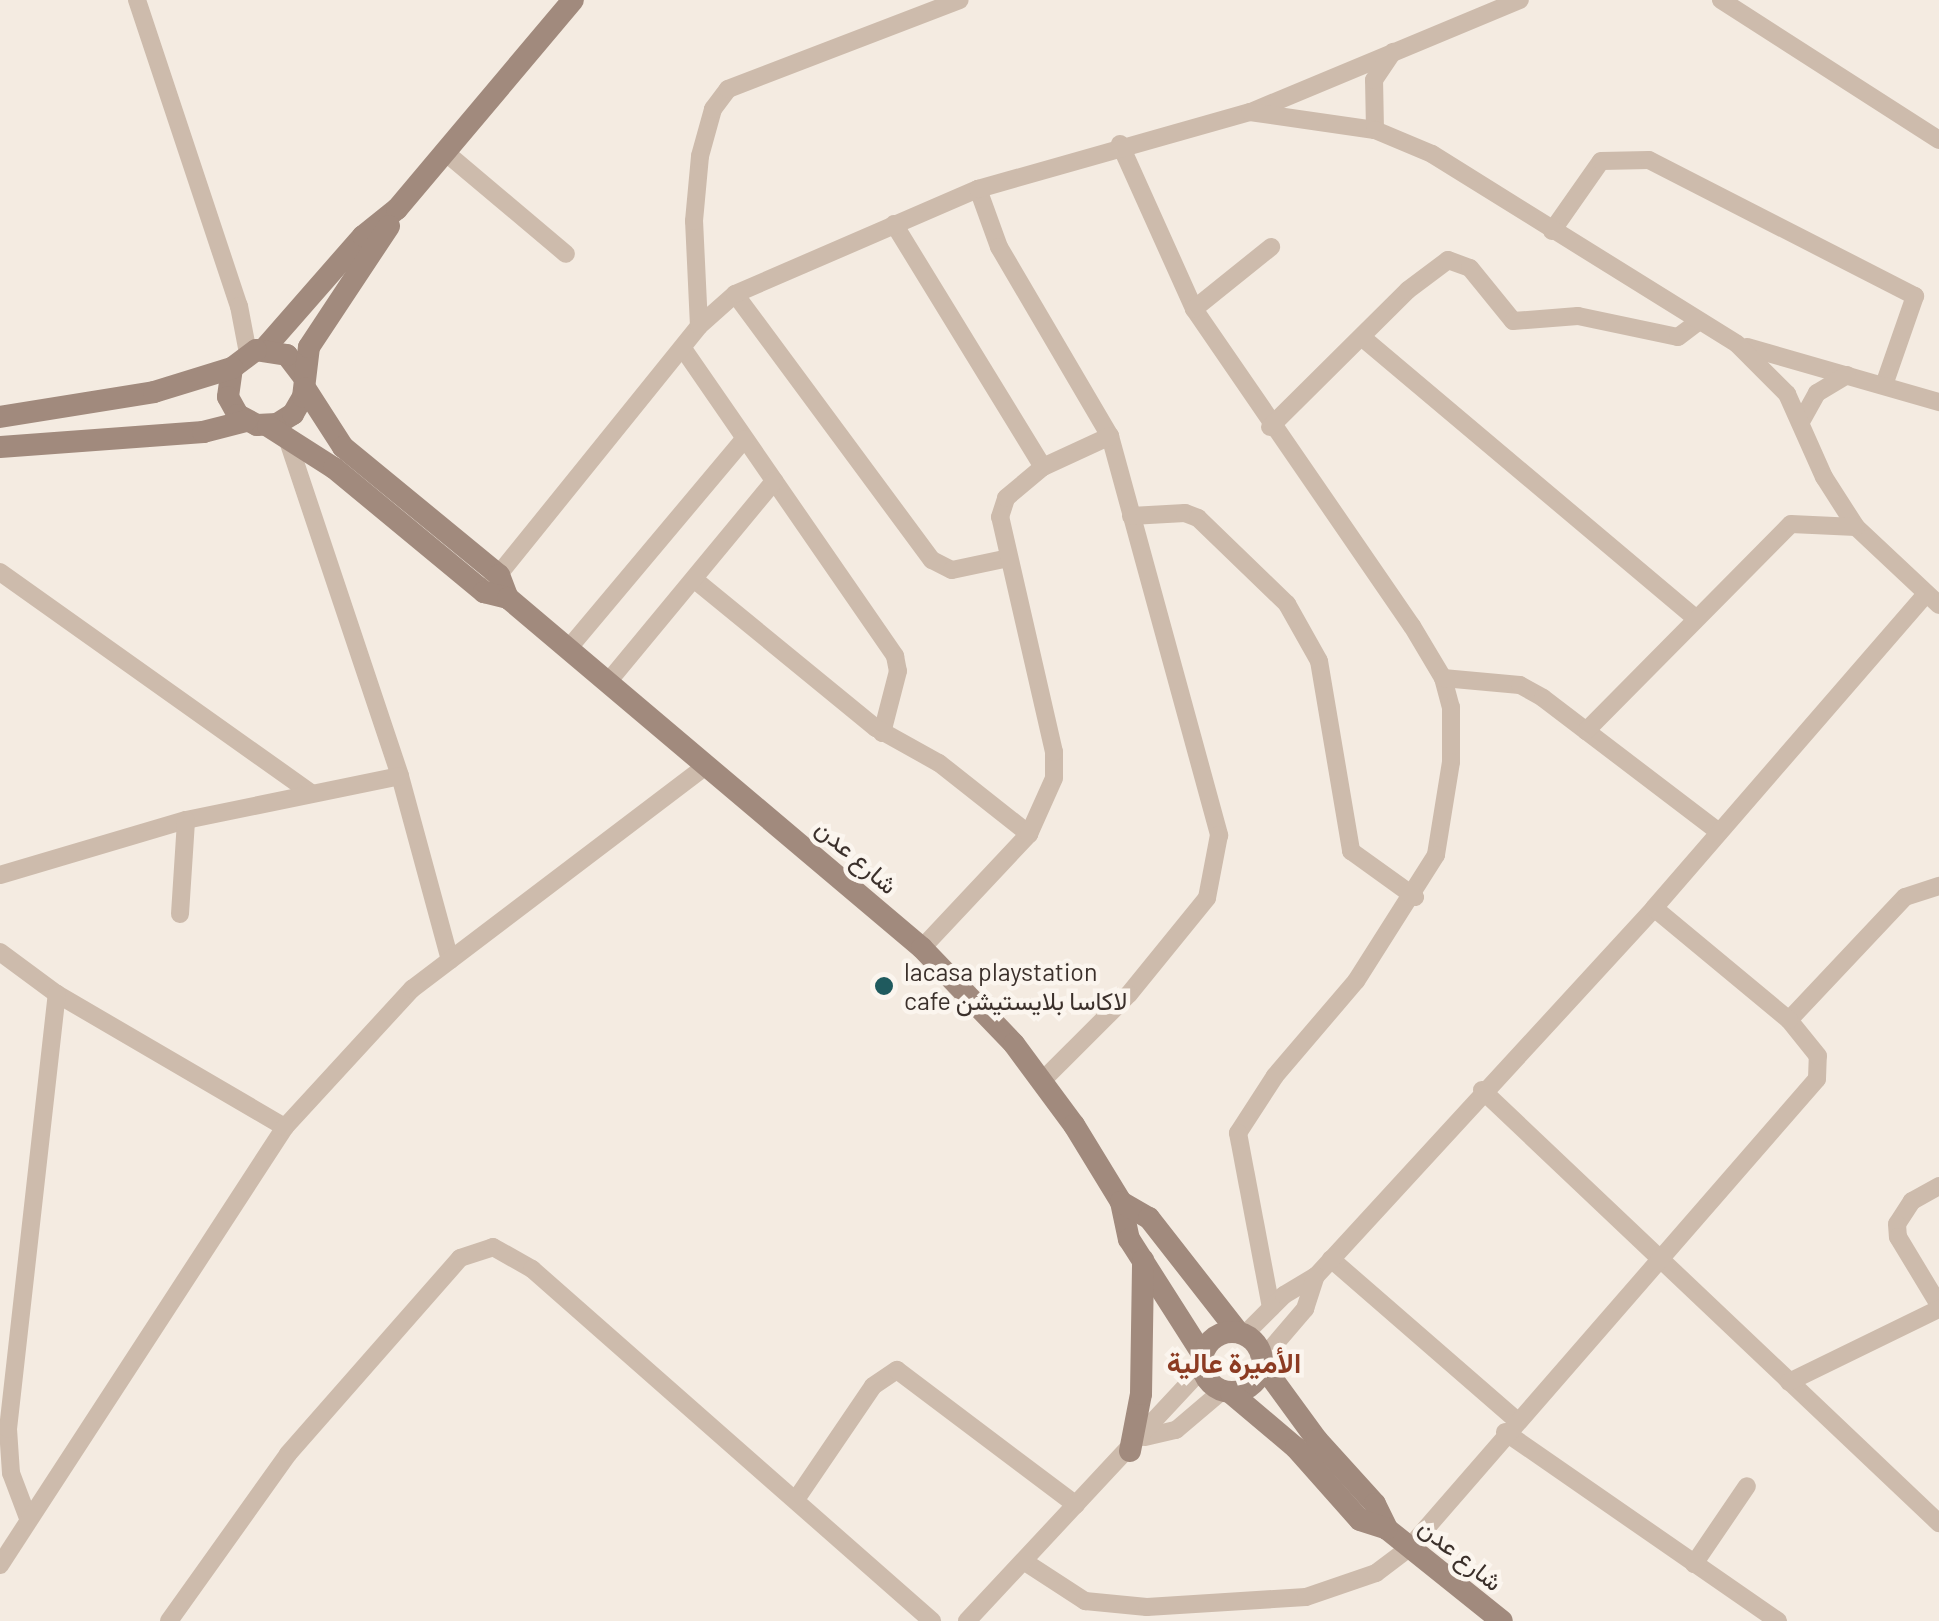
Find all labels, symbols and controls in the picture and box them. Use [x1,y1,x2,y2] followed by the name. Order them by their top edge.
[810,812,904,900] street label: شارع عدن
[904,957,1127,1016] place label: lacasa playstation cafe لاكاسا بلايستيشن
[873,975,895,997] marker: lacasa playstation cafe لاكاسا بلايستيشن
[1167,1345,1301,1379] district label: الأميرة عالية
[1413,1511,1509,1597] street label: شارع عدن

